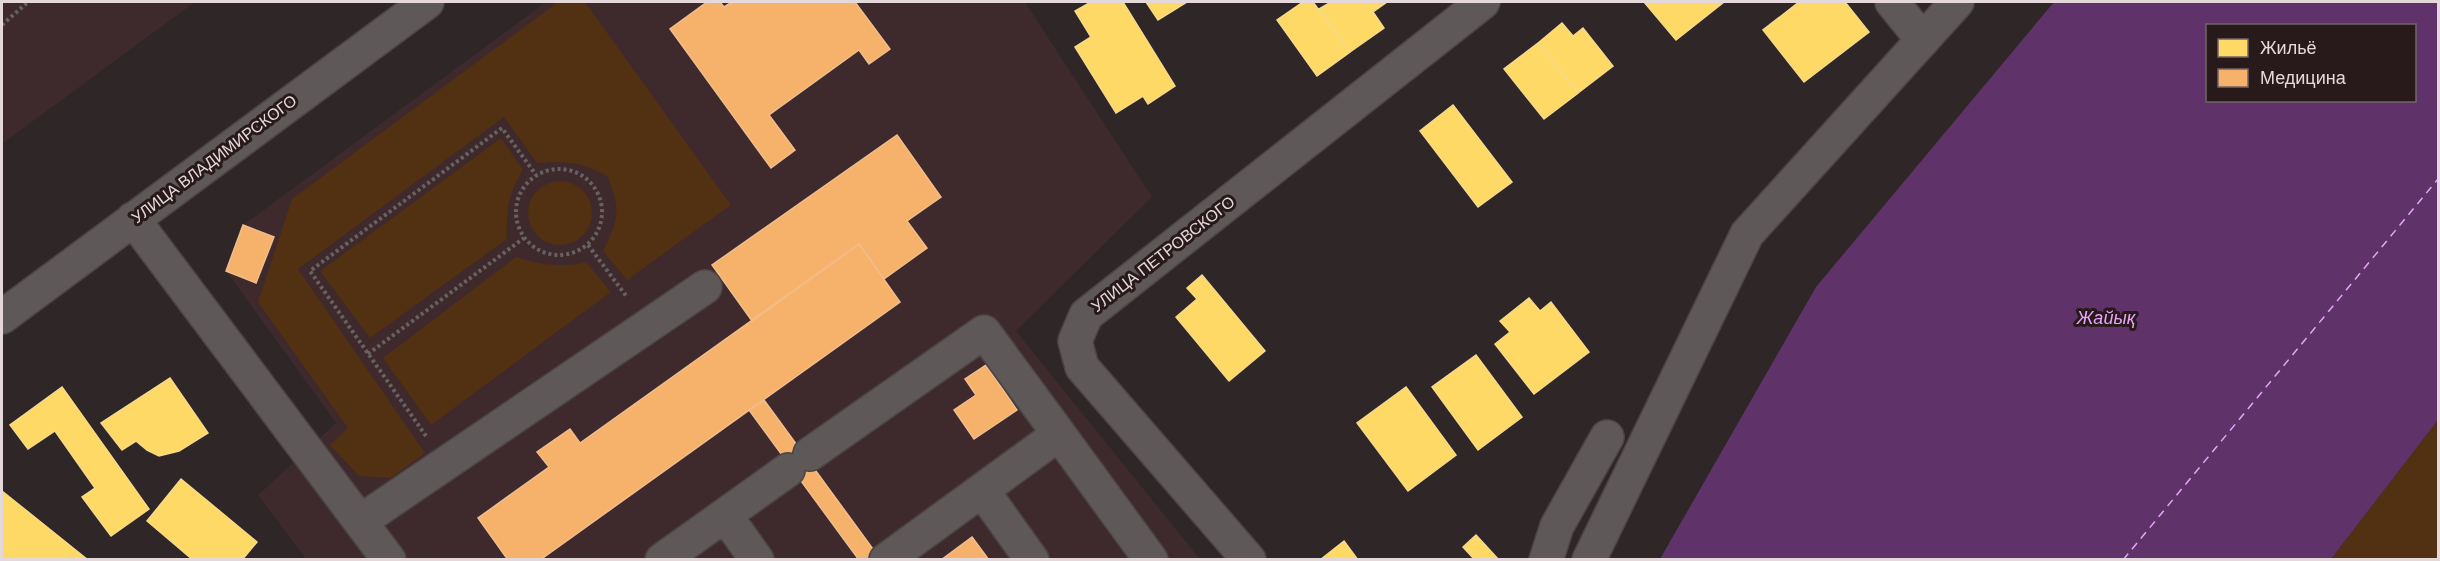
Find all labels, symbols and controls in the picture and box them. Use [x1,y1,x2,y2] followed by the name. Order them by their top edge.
[2206,24,2416,102] legend
[2260,38,2317,58] text: Жильё
[2260,68,2347,88] text: Медицина
[128,91,300,227] street label: УЛИЦА ВЛАДИМИРСКОГО
[1088,193,1238,315] street label: УЛИЦА ПЕТРОВСКОГО
[2076,308,2137,328] water label: Жайық

